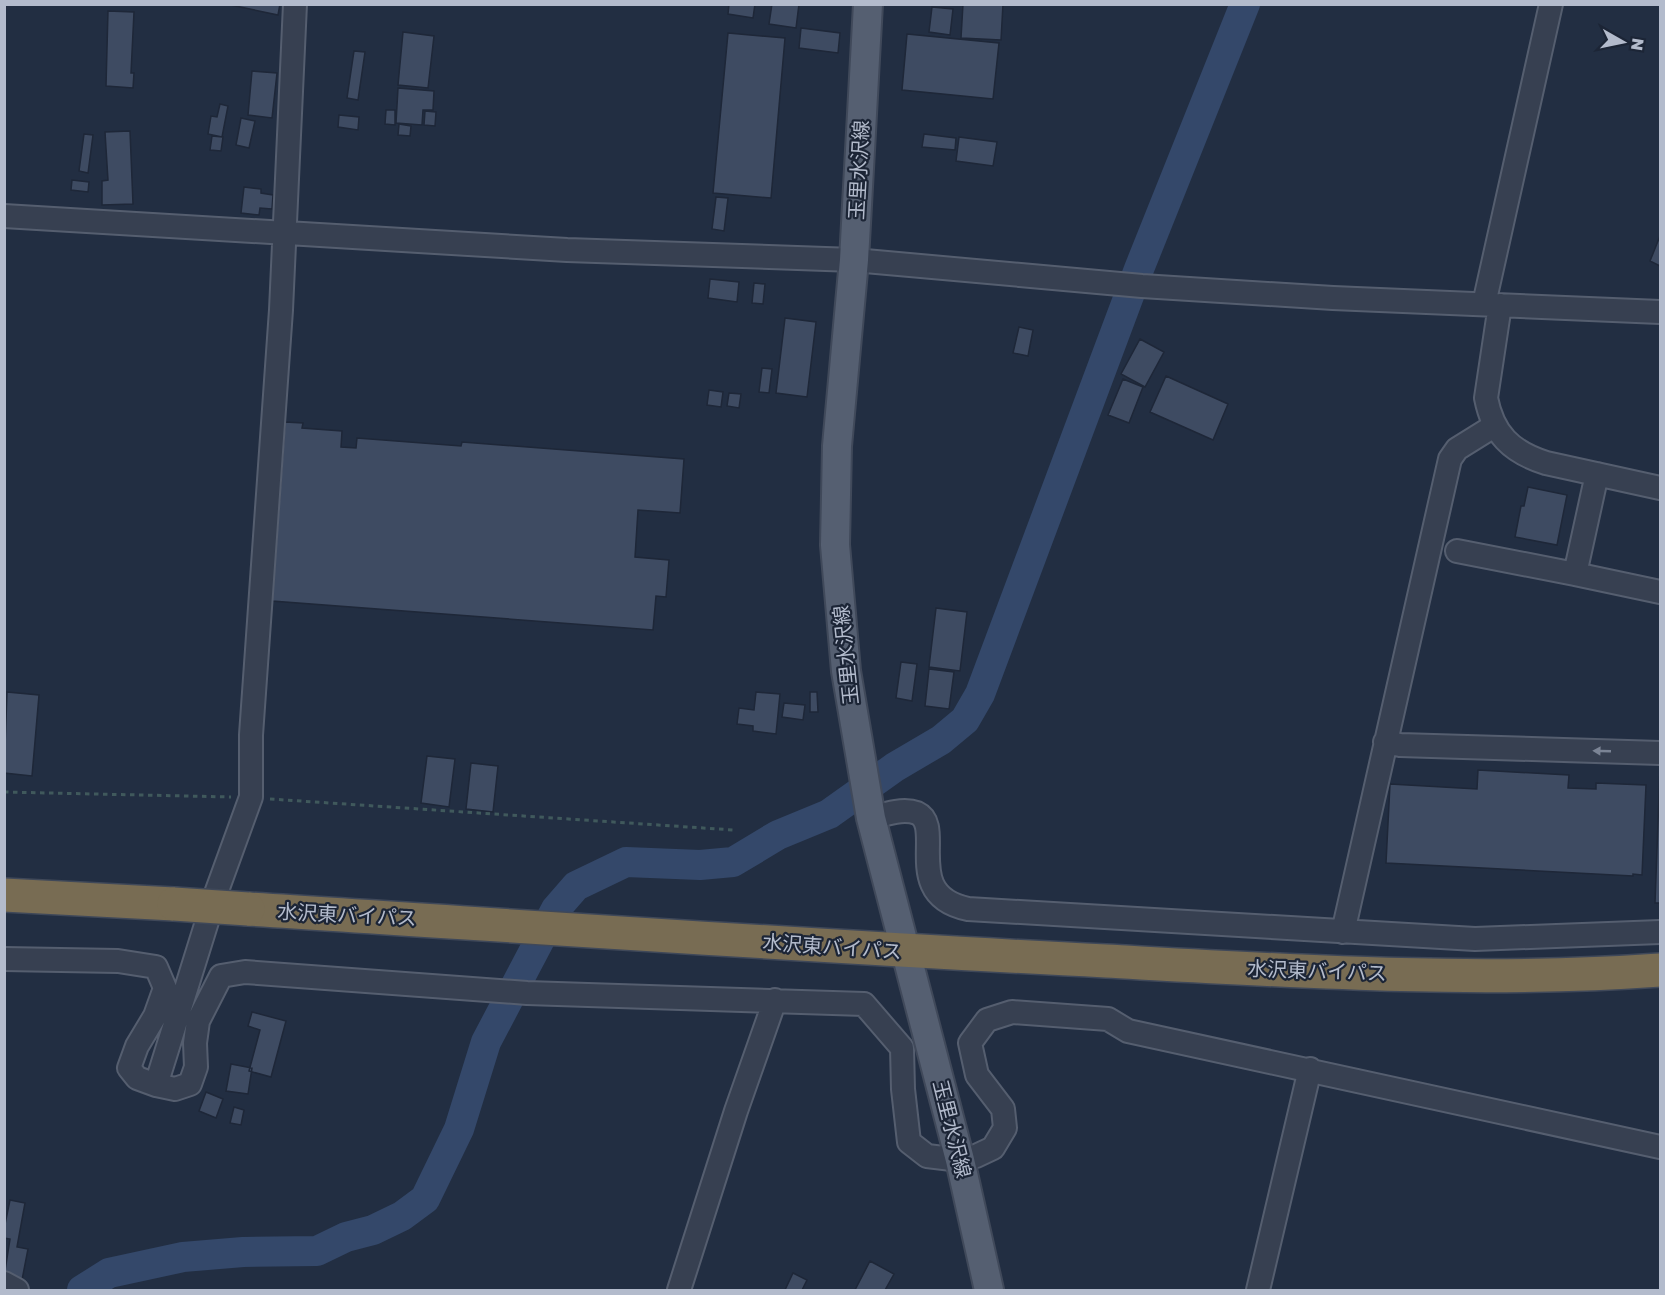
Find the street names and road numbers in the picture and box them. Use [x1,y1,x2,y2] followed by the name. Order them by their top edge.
[843,119,873,221] street label: 玉里水沢線
[828,604,862,706] street label: 玉里水沢線
[277,898,417,930] street label: 水沢東バイパス
[762,929,903,963] street label: 水沢東バイパス
[1247,956,1387,984] street label: 水沢東バイパス
[929,1077,977,1180] street label: 玉里水沢線

